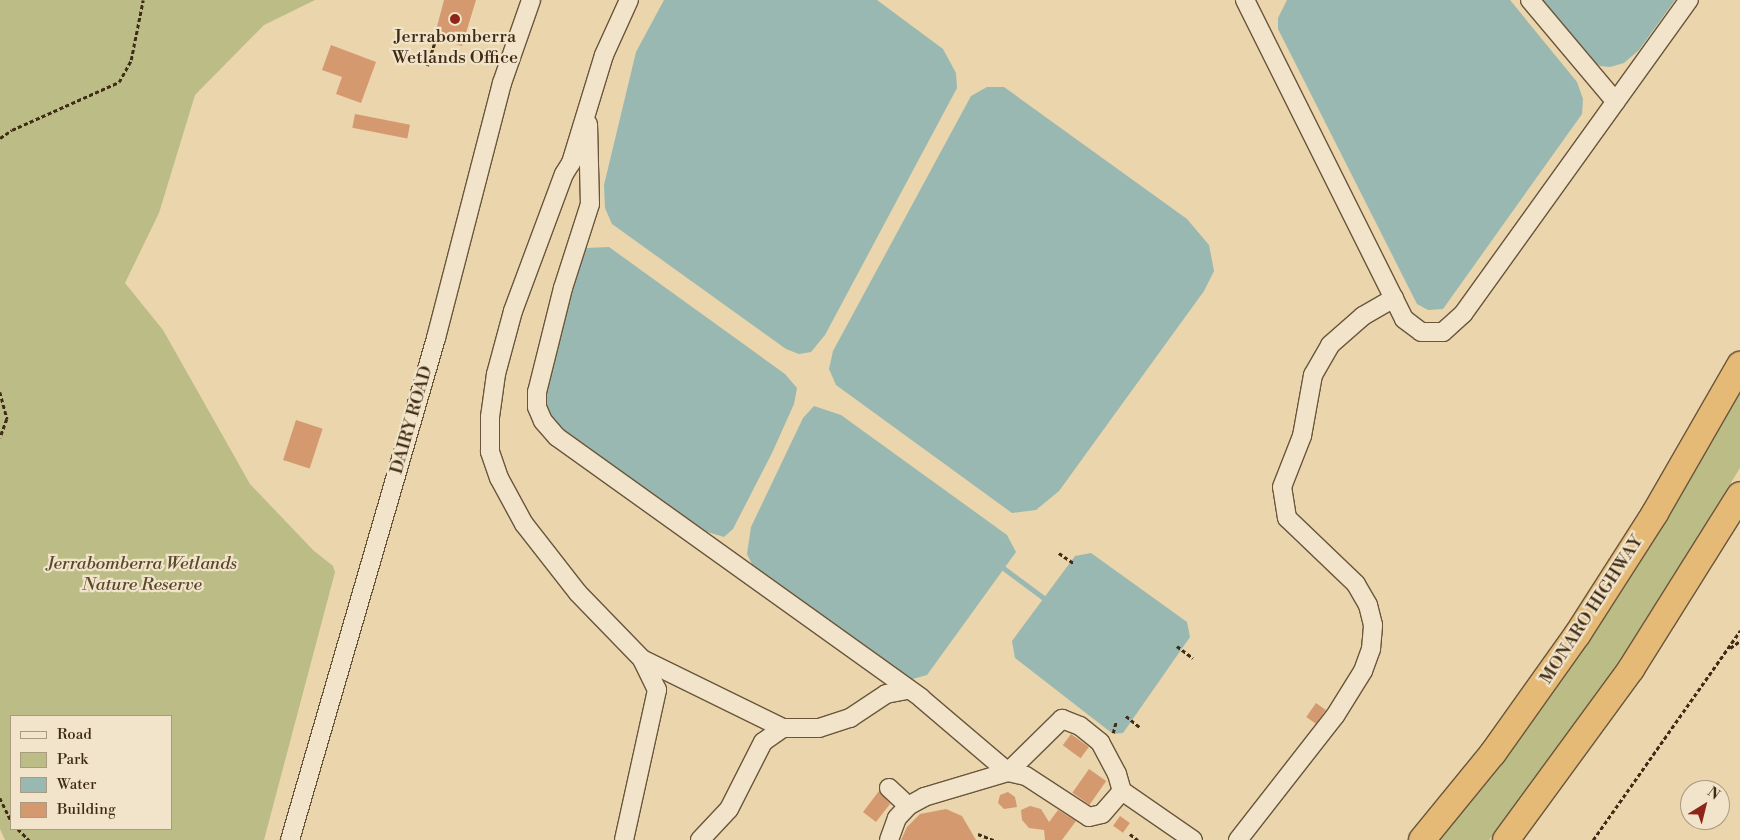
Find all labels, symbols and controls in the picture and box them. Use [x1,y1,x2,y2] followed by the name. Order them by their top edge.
[449,13,461,25] marker: Jerrabomberra Wetlands Office
[392,27,518,70] place label: Jerrabomberra Wetlands Office
[386,363,438,477] street label: DAIRY ROAD
[1536,532,1648,688] street label: MONARO HIGHWAY
[47,554,237,596] park label: Jerrabomberra Wetlands Nature Reserve
[10,715,172,830] legend
[57,725,92,744] text: Road
[57,750,88,769] text: Park
[57,775,96,794] text: Water
[1680,780,1730,830] north arrow
[1703,783,1723,804] text: N
[57,800,116,819] text: Building

